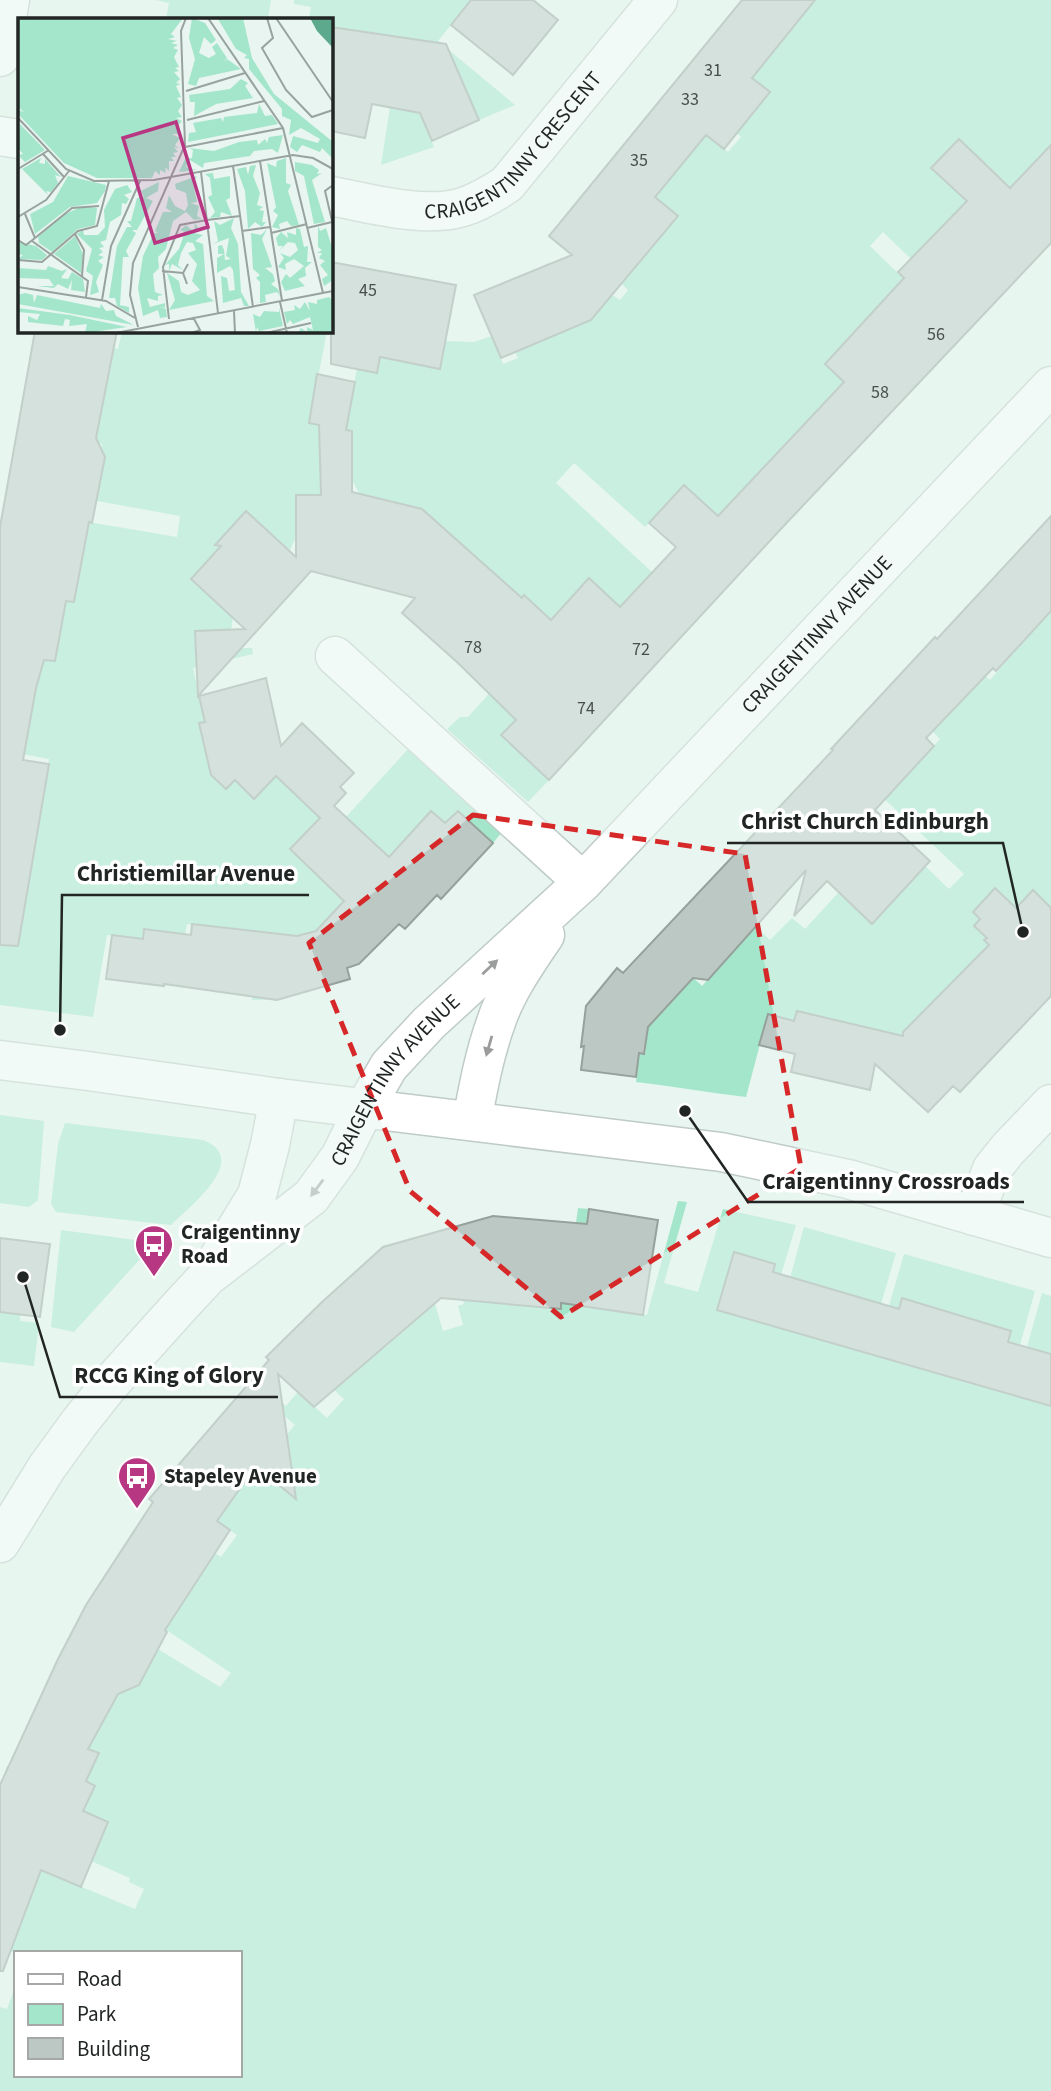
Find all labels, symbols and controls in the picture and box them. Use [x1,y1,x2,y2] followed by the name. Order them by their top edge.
[18,18,332,332] inset map
[704,58,722,83] house number: 31
[424,65,609,226] street label: CRAIGENTINNY CRESCENT
[681,87,699,112] house number: 33
[630,148,648,173] house number: 35
[359,278,377,303] house number: 45
[927,322,945,347] house number: 56
[871,380,889,405] house number: 58
[734,548,899,720] street label: CRAIGENTINNY AVENUE
[464,635,482,660] house number: 78
[632,637,650,662] house number: 72
[577,696,595,721] house number: 74
[727,799,1003,843] callout: Christ Church Edinburgh
[741,805,989,838] text: Christ Church Edinburgh
[62,851,309,895] callout: Christiemillar Avenue
[77,857,295,890] text: Christiemillar Avenue
[481,960,498,976] one-way arrow
[323,987,467,1173] street label: CRAIGENTINNY AVENUE
[483,1036,493,1057] one-way arrow
[748,1158,1024,1202] callout: Craigentinny Crossroads
[762,1165,1010,1198] text: Craigentinny Crossroads
[310,1179,324,1198] one-way arrow
[181,1217,300,1271] place label: Craigentinny Road
[133,1223,175,1278] bus stop icon: Craigentinny Road
[60,1353,278,1397] callout: RCCG King of Glory
[74,1359,264,1392] text: RCCG King of Glory
[116,1455,158,1510] bus stop icon: Stapeley Avenue
[164,1461,317,1491] place label: Stapeley Avenue
[14,1951,242,2077] legend
[77,1964,122,1994] text: Road
[77,1999,117,2029] text: Park
[77,2034,151,2064] text: Building

